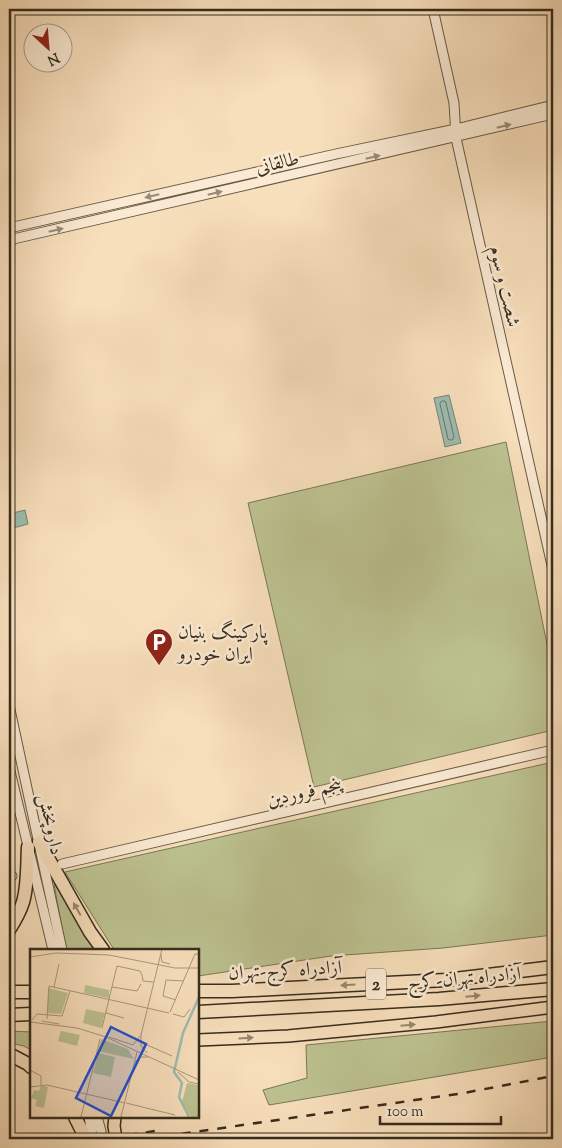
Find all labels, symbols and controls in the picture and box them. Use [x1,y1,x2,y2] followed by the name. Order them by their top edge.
[22,22,72,72] north arrow
[43,46,62,69] text: N
[496,122,511,130] one-way arrow
[253,146,302,183] street label: طالقانی
[365,153,381,161] one-way arrow
[207,189,222,197] one-way arrow
[144,192,159,200] one-way arrow
[49,225,65,233] one-way arrow
[480,243,526,330] street label: شصت و سوم
[176,619,268,669] place label: پارکینگ بنیان ایران خودرو
[144,627,174,666] parking icon: پارکینگ بنیان ایران خودرو
[264,771,347,818] street label: پنجم فروردین
[30,791,69,858] street label: داروپخش
[73,902,82,916] one-way arrow
[30,949,199,1118] inset map
[228,955,345,990] street label: آزادراه کرج-تهران
[406,961,524,1000] street label: آزادراه تهران-کرج
[366,969,386,1000] road number: 2
[340,982,356,990] one-way arrow
[466,992,482,1000] one-way arrow
[400,1020,416,1028] one-way arrow
[238,1034,254,1042] one-way arrow
[380,1093,501,1125] scale bar
[387,1102,424,1123] text: 100 m

